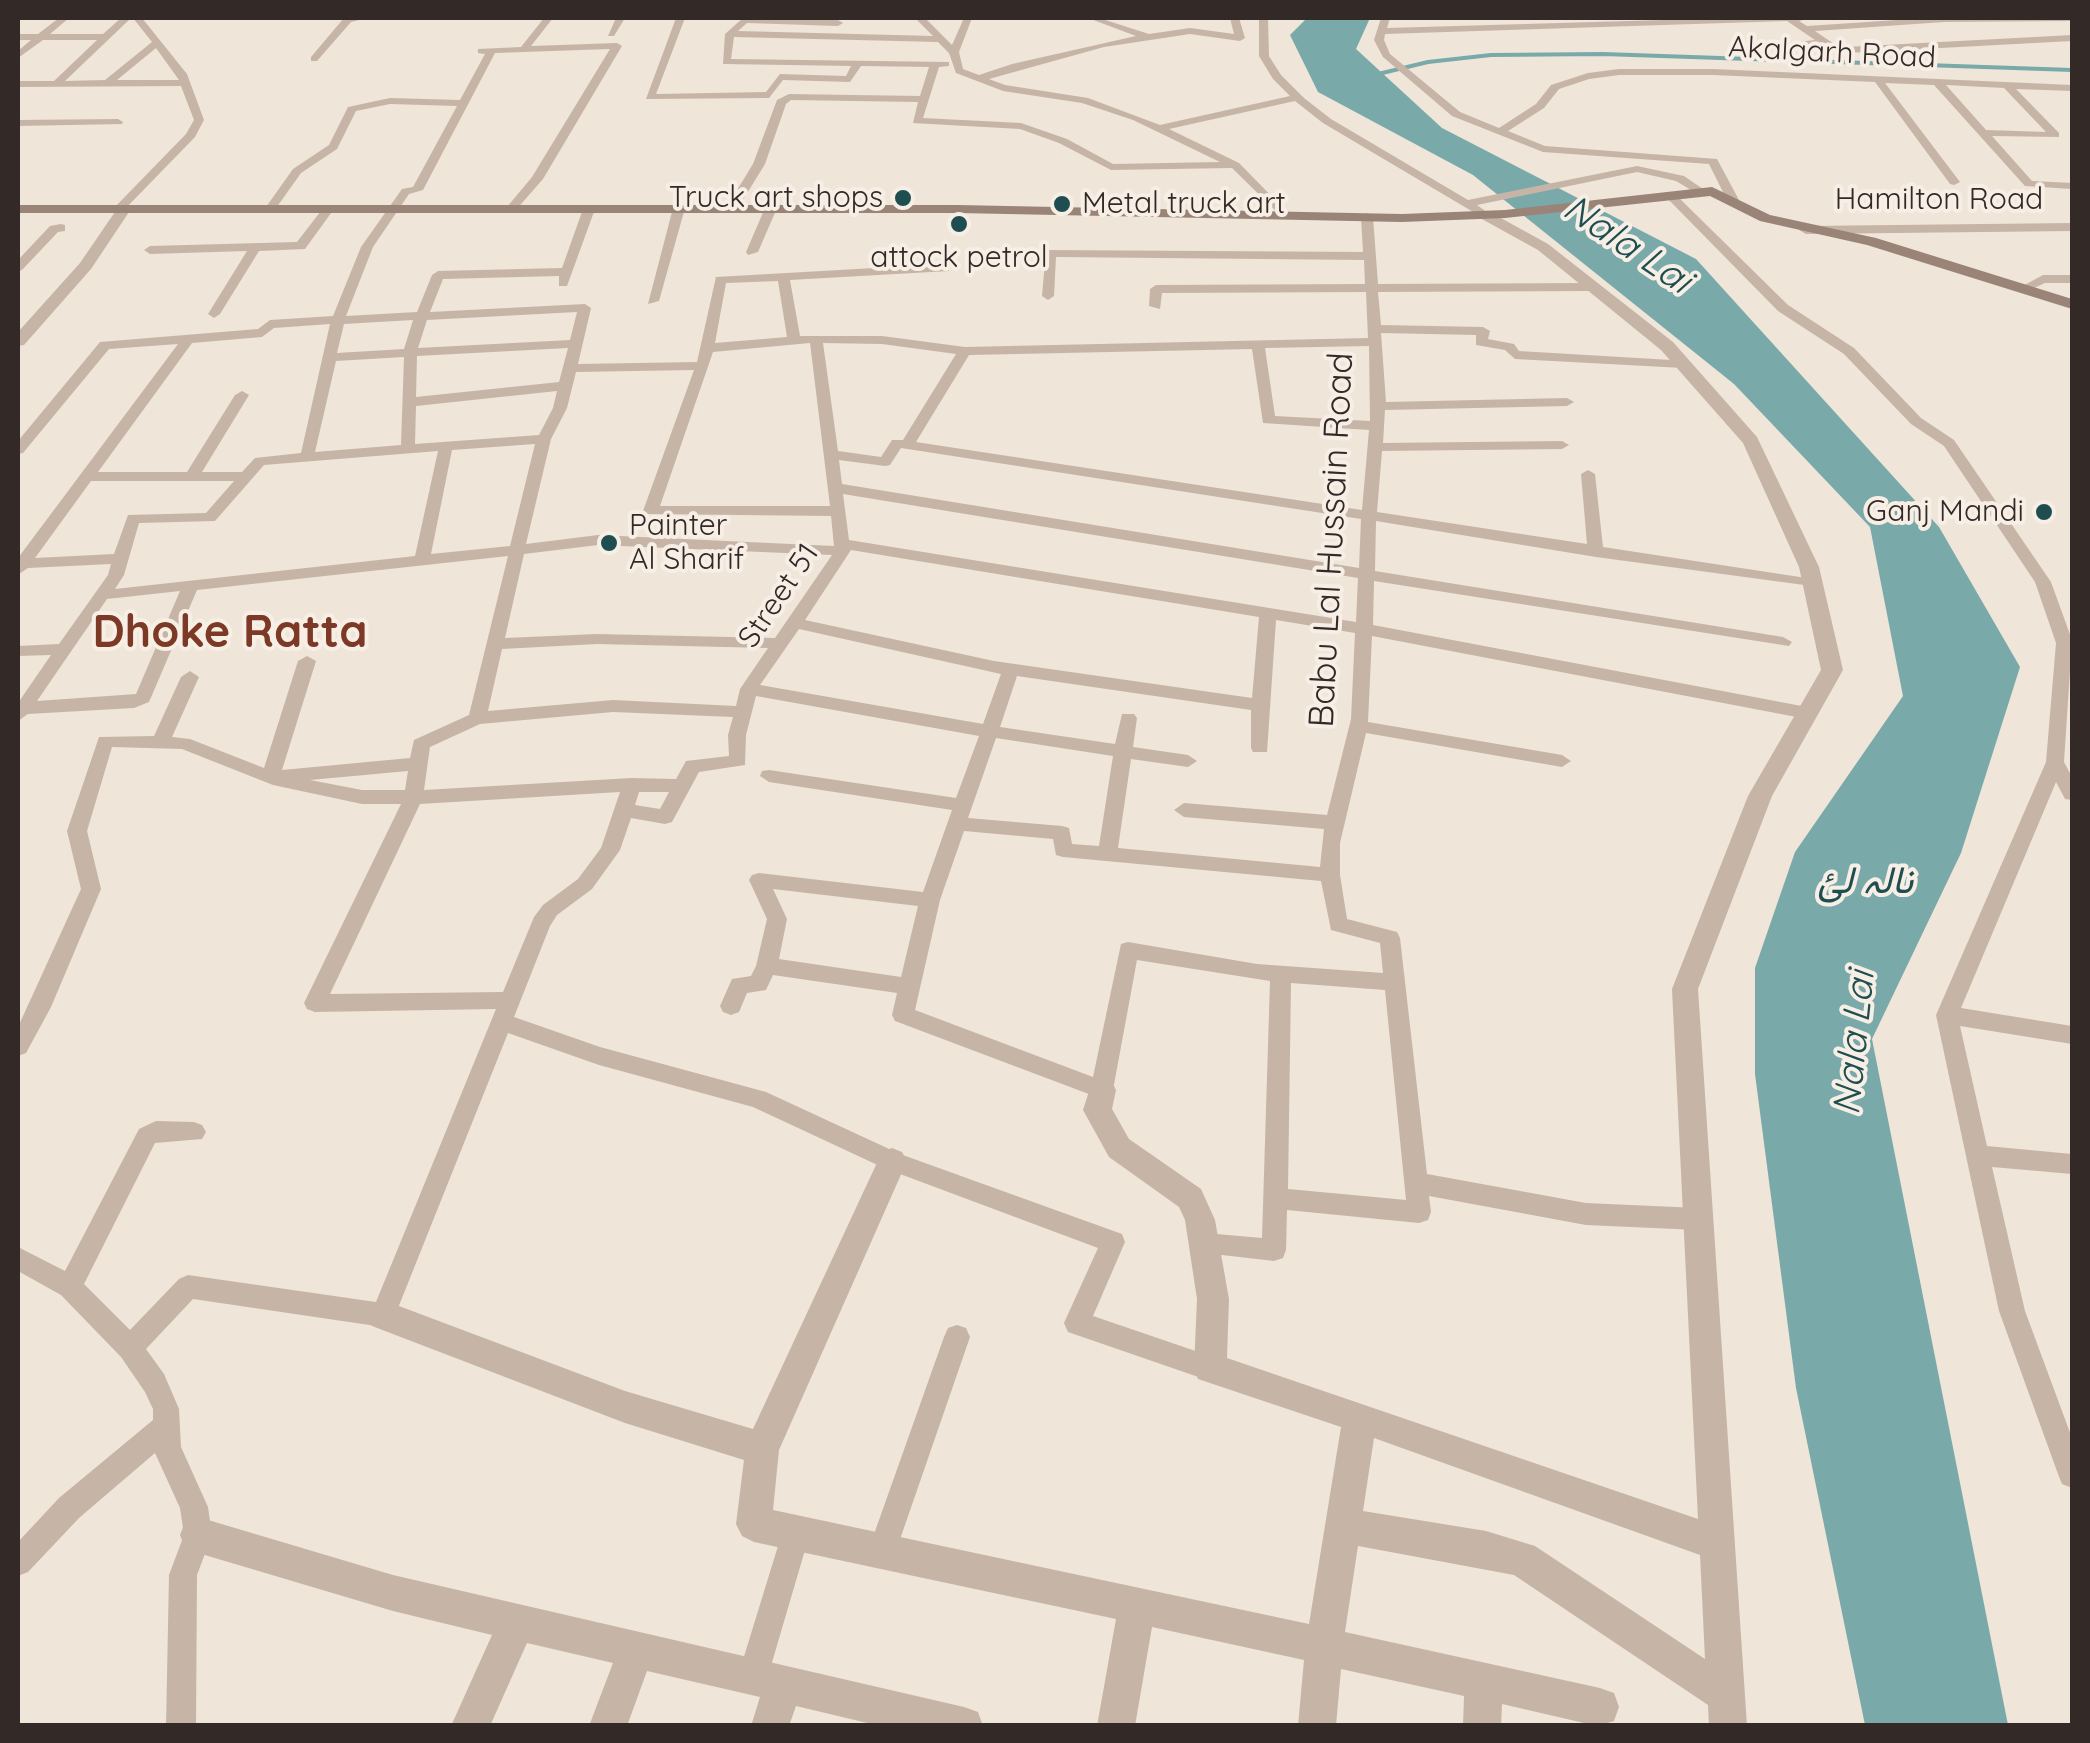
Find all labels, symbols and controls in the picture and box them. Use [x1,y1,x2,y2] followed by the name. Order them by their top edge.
[1727,30,1937,76] street label: Akalgarh Road
[669,180,883,216] place label: Truck art shops
[1835,182,2043,218] street label: Hamilton Road
[1082,186,1286,222] place label: Metal truck art
[1554,186,1700,304] water label: Nala Lai
[892,187,914,209] marker: Truck art shops
[1051,193,1073,215] marker: Metal truck art
[948,213,970,235] marker: attock petrol
[870,240,1048,276] place label: attock petrol
[1301,351,1363,729] street label: Babu Lal Hussain Road
[1866,494,2024,530] place label: Ganj Mandi
[2033,501,2055,523] marker: Ganj Mandi
[629,508,744,578] place label: Painter Al Sharif
[598,532,620,554] marker: Painter Al Sharif
[731,537,827,655] street label: Street 51
[93,606,367,660] district label: Dhoke Ratta
[1817,859,1913,905] water label: نالہ لئ
[1825,969,1885,1117] water label: Nala Lai

